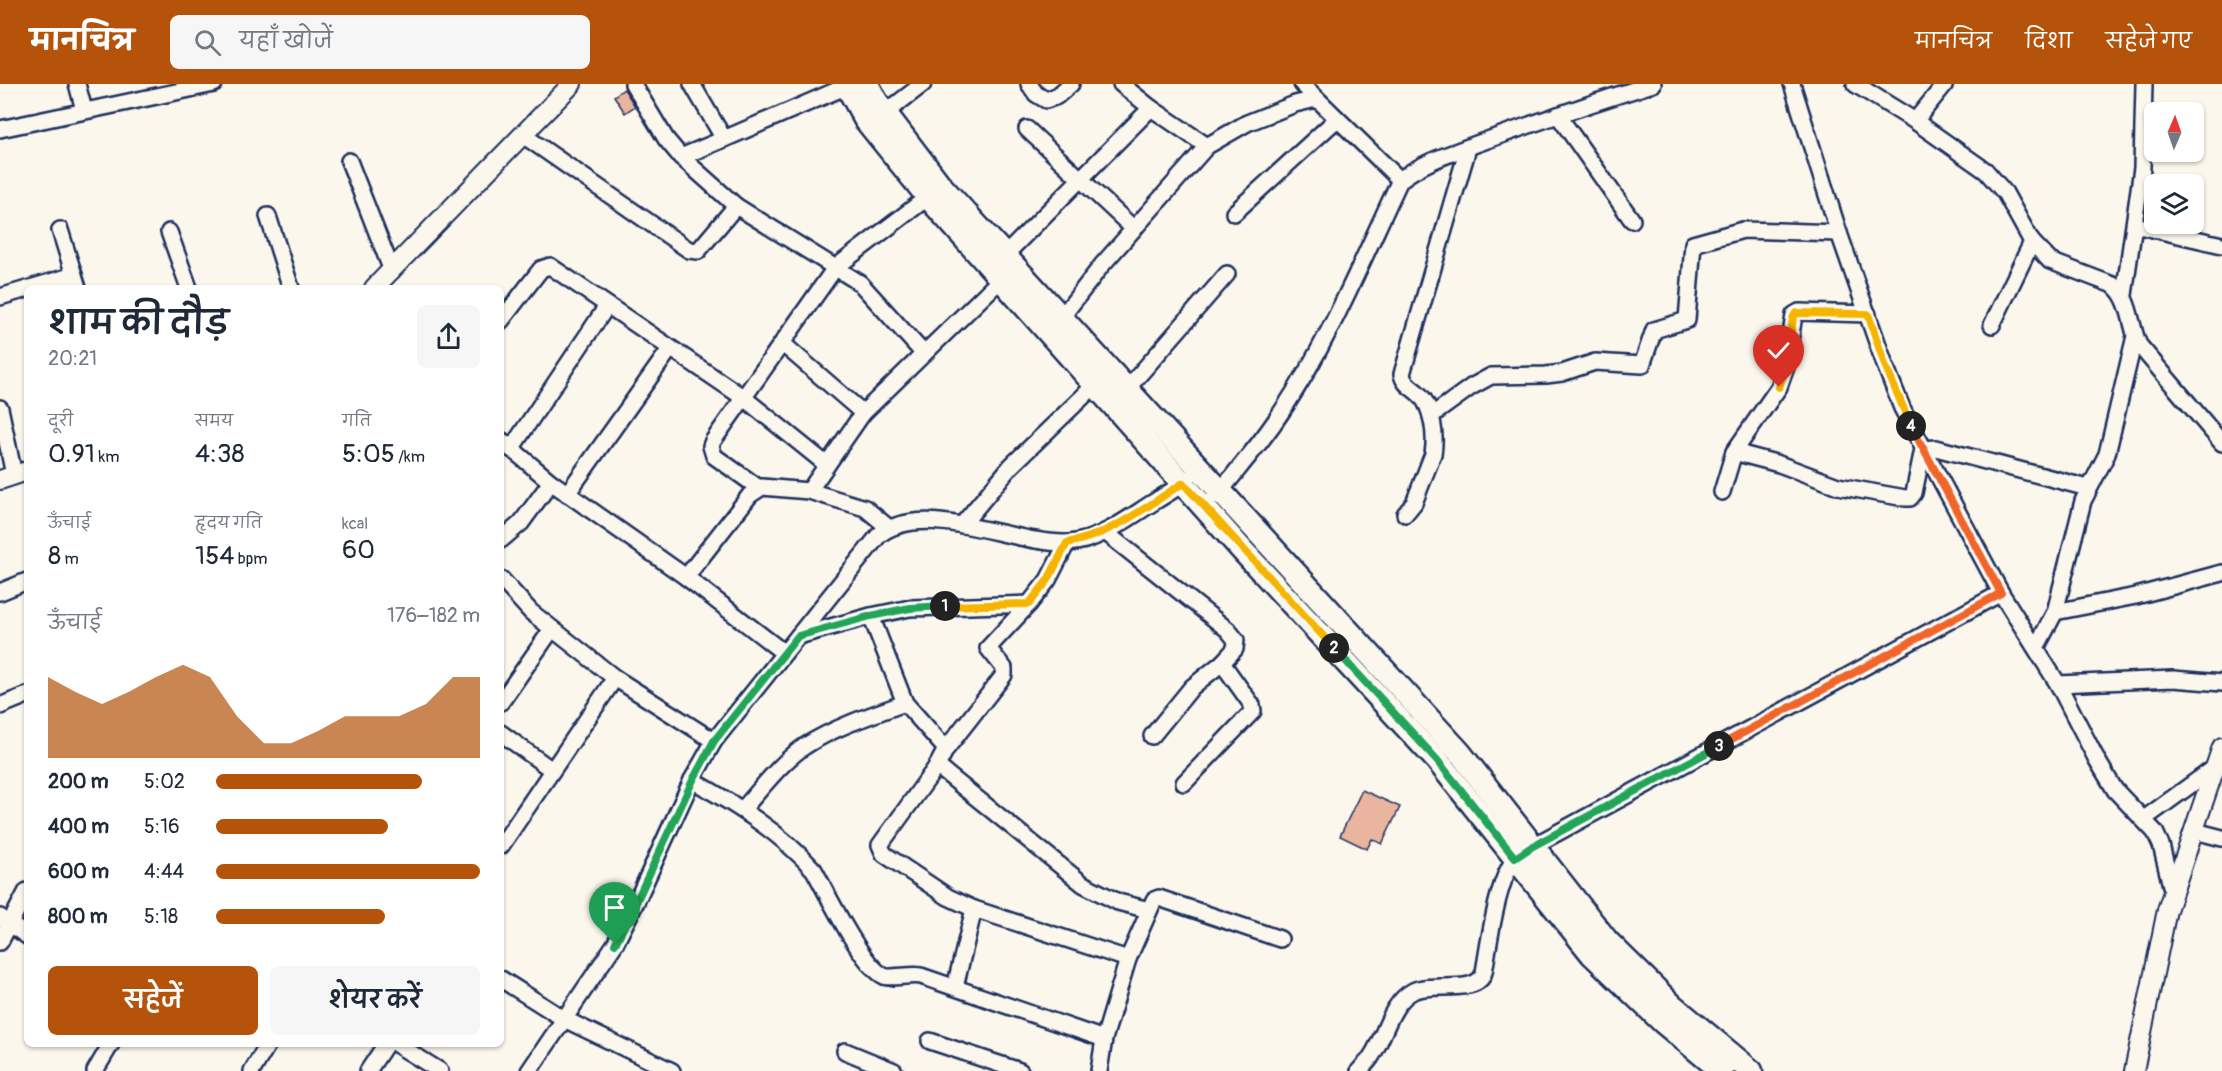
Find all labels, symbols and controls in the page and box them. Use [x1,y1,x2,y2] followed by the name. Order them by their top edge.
[170,15,590,69] search box
[30,24,134,59] text: मानचित्र
[191,26,224,59] icon: search
[239,27,333,55] text: यहाँ खोजें
[1915,28,1992,55] text: मानचित्र
[2025,28,2073,55] text: दिशा
[2106,28,2192,55] text: सहेजे गए
[2144,102,2204,162] north arrow
[2144,102,2204,234] map controls
[2144,174,2204,234] button: layers
[48,303,229,344] text: शाम की दौड़
[417,305,480,368] button: share
[1753,325,1804,387] pin
[1762,334,1795,367] icon: check
[48,346,97,371] text: 20:21
[48,411,73,431] text: दूरी
[195,411,233,431] text: समय
[342,411,371,431] text: गति
[1896,411,1926,441] pin: 4
[1906,416,1916,436] text: 4
[48,438,95,470] text: 0.91
[195,438,245,470] text: 4:38
[342,438,395,470] text: 5:05
[95,447,119,467] text: km
[395,447,425,467] text: /km
[48,513,91,533] text: ऊँचाई
[195,513,262,533] text: हृदय गति
[342,514,368,534] text: kcal
[342,534,375,566] text: 60
[48,540,61,572] text: 8
[195,540,234,572] text: 154
[61,549,79,569] text: m
[234,549,267,569] text: bpm
[930,591,960,621] pin: 1
[942,596,948,616] text: 1
[387,603,480,628] text: 176–182 m
[48,610,102,635] text: ऊँचाई
[1319,633,1349,663] pin: 2
[1330,638,1338,658] text: 2
[1704,731,1734,761] pin: 3
[1715,736,1723,756] text: 3
[48,769,109,794] text: 200 m
[144,769,185,794] text: 5:02
[48,814,109,839] text: 400 m
[144,814,180,839] text: 5:16
[48,859,109,884] text: 600 m
[144,859,184,884] text: 4:44
[589,882,640,944] pin
[598,891,631,924] icon: arrive
[48,904,108,929] text: 800 m
[144,904,178,929] text: 5:18
[48,966,258,1035] button: सहेजें
[270,966,480,1035] button: शेयर करें

